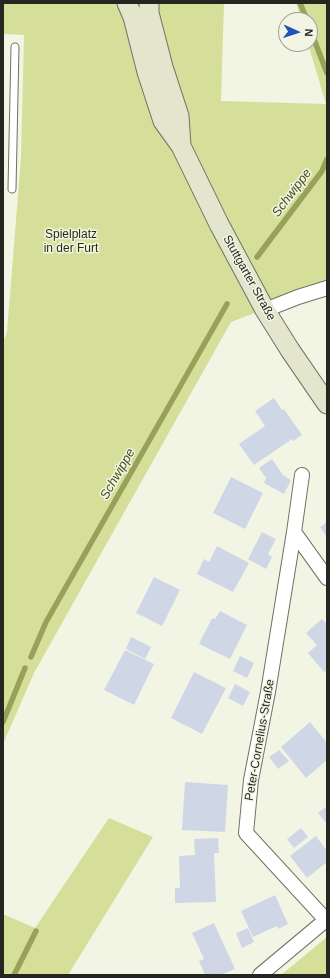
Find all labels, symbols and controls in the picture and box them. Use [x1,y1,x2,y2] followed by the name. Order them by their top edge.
[278,12,318,52] north arrow
[303,28,315,37] text: N
[269,166,315,220] water label: Schwippe
[44,228,98,256] park label: Spielplatz in der Furt
[220,233,278,323] street label: Stuttgarter Straße
[97,446,139,502] water label: Schwippe
[242,678,278,802] street label: Peter-Cornelius-Straße

